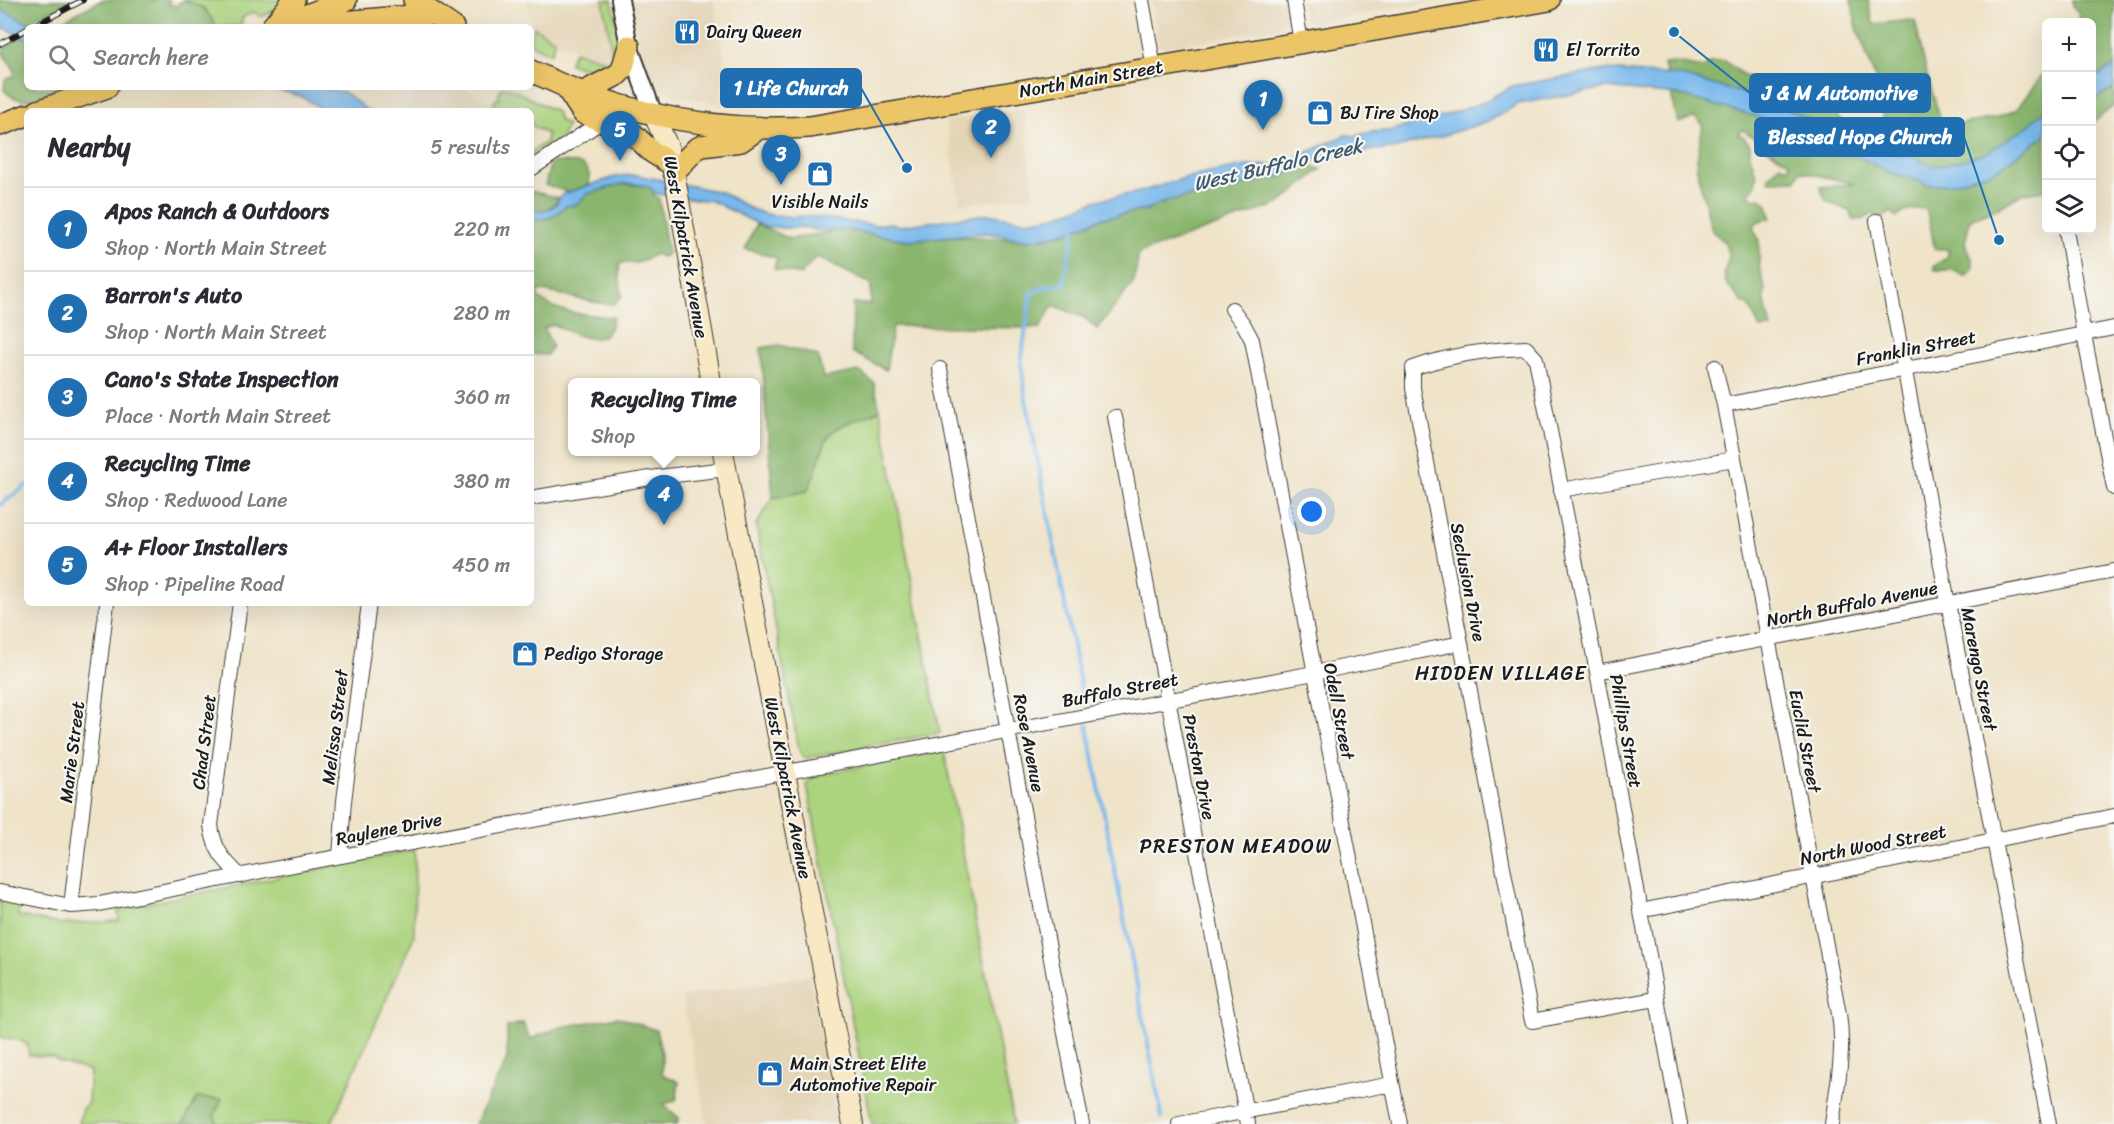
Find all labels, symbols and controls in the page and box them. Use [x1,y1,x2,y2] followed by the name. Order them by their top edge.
[706,16,802,48] place label: Dairy Queen
[672,17,702,47] restaurant icon: Dairy Queen
[2042,18,2096,234] map controls
[2042,18,2096,72] button: +
[24,24,534,90] search box
[1566,34,1640,66] place label: El Torrito
[1531,35,1561,65] restaurant icon: El Torrito
[93,38,209,77] text: Search here
[45,41,78,74] icon: search
[1016,51,1166,107] street label: North Main Street
[721,69,861,107] callout: 1 Life Church
[733,71,849,106] text: 1 Life Church
[2042,72,2096,126] button: −
[1750,74,1930,112] callout: J & M Automotive
[1761,76,1919,111] text: J & M Automotive
[1244,80,1282,130] pin: 1
[1340,97,1439,129] place label: BJ Tire Shop
[1305,98,1335,128] shop icon: BJ Tire Shop
[972,108,1010,158] pin: 2
[600,112,640,161] pin: 5
[1755,118,1964,156] callout: Blessed Hope Church
[1768,120,1953,155] text: Blessed Hope Church
[48,124,130,170] text: Nearby
[2042,126,2096,180] button: locate
[1190,128,1368,201] water label: West Buffalo Creek
[431,130,510,165] text: 5 results
[762,136,800,185] pin: 3
[654,153,718,341] street label: West Kilpatrick Avenue
[805,159,835,189] shop icon: Visible Nails
[2042,180,2096,234] button: layers
[772,186,869,218] place label: Visible Nails
[105,192,329,231] text: Apos Ranch & Outdoors
[63,212,72,247] text: 1
[454,212,510,247] text: 220 m
[105,231,327,266] text: Shop · North Main Street
[105,276,242,315] text: Barron's Auto
[62,296,73,331] text: 2
[453,296,510,331] text: 280 m
[105,315,327,350] text: Shop · North Main Street
[1853,321,1979,375] street label: Franklin Street
[105,360,339,399] text: Cano's State Inspection
[568,378,760,456] popup
[62,380,73,415] text: 3
[454,380,510,415] text: 360 m
[591,380,737,419] text: Recycling Time
[105,399,331,434] text: Place · North Main Street
[591,419,635,454] text: Shop
[105,444,251,483] text: Recycling Time
[61,464,74,499] text: 4
[454,464,510,499] text: 380 m
[644,476,684,525] pin: 4
[105,483,287,518] text: Shop · Redwood Lane
[1297,497,1326,526] your location
[1441,520,1495,644] street label: Seclusion Drive
[105,528,287,567] text: A+ Floor Installers
[61,548,74,583] text: 5
[452,548,510,583] text: 450 m
[105,567,283,602] text: Shop · Pipeline Road
[1763,572,1941,636] street label: North Buffalo Avenue
[1951,605,2007,734] street label: Marengo Street
[544,638,664,670] place label: Pedigo Storage
[510,639,540,669] shop icon: Pedigo Storage
[1415,656,1587,691] district label: HIDDEN VILLAGE
[1314,660,1364,763] street label: Odell Street
[1059,663,1181,717] street label: Buffalo Street
[312,667,358,786] street label: Melissa Street
[1600,671,1652,791] street label: Phillips Street
[1779,687,1831,796] street label: Euclid Street
[1004,691,1054,795] street label: Rose Avenue
[182,692,226,791] street label: Chad Street
[755,694,821,882] street label: West Kilpatrick Avenue
[50,699,94,805] street label: Marie Street
[1173,711,1225,823] street label: Preston Drive
[333,803,445,855] street label: Raylene Drive
[1797,815,1949,875] street label: North Wood Street
[1140,829,1332,864] district label: PRESTON MEADOW
[789,1048,938,1101] place label: Main Street Elite Automotive Repair
[755,1059,785,1089] shop icon: Main Street Elite Automotive Repair

